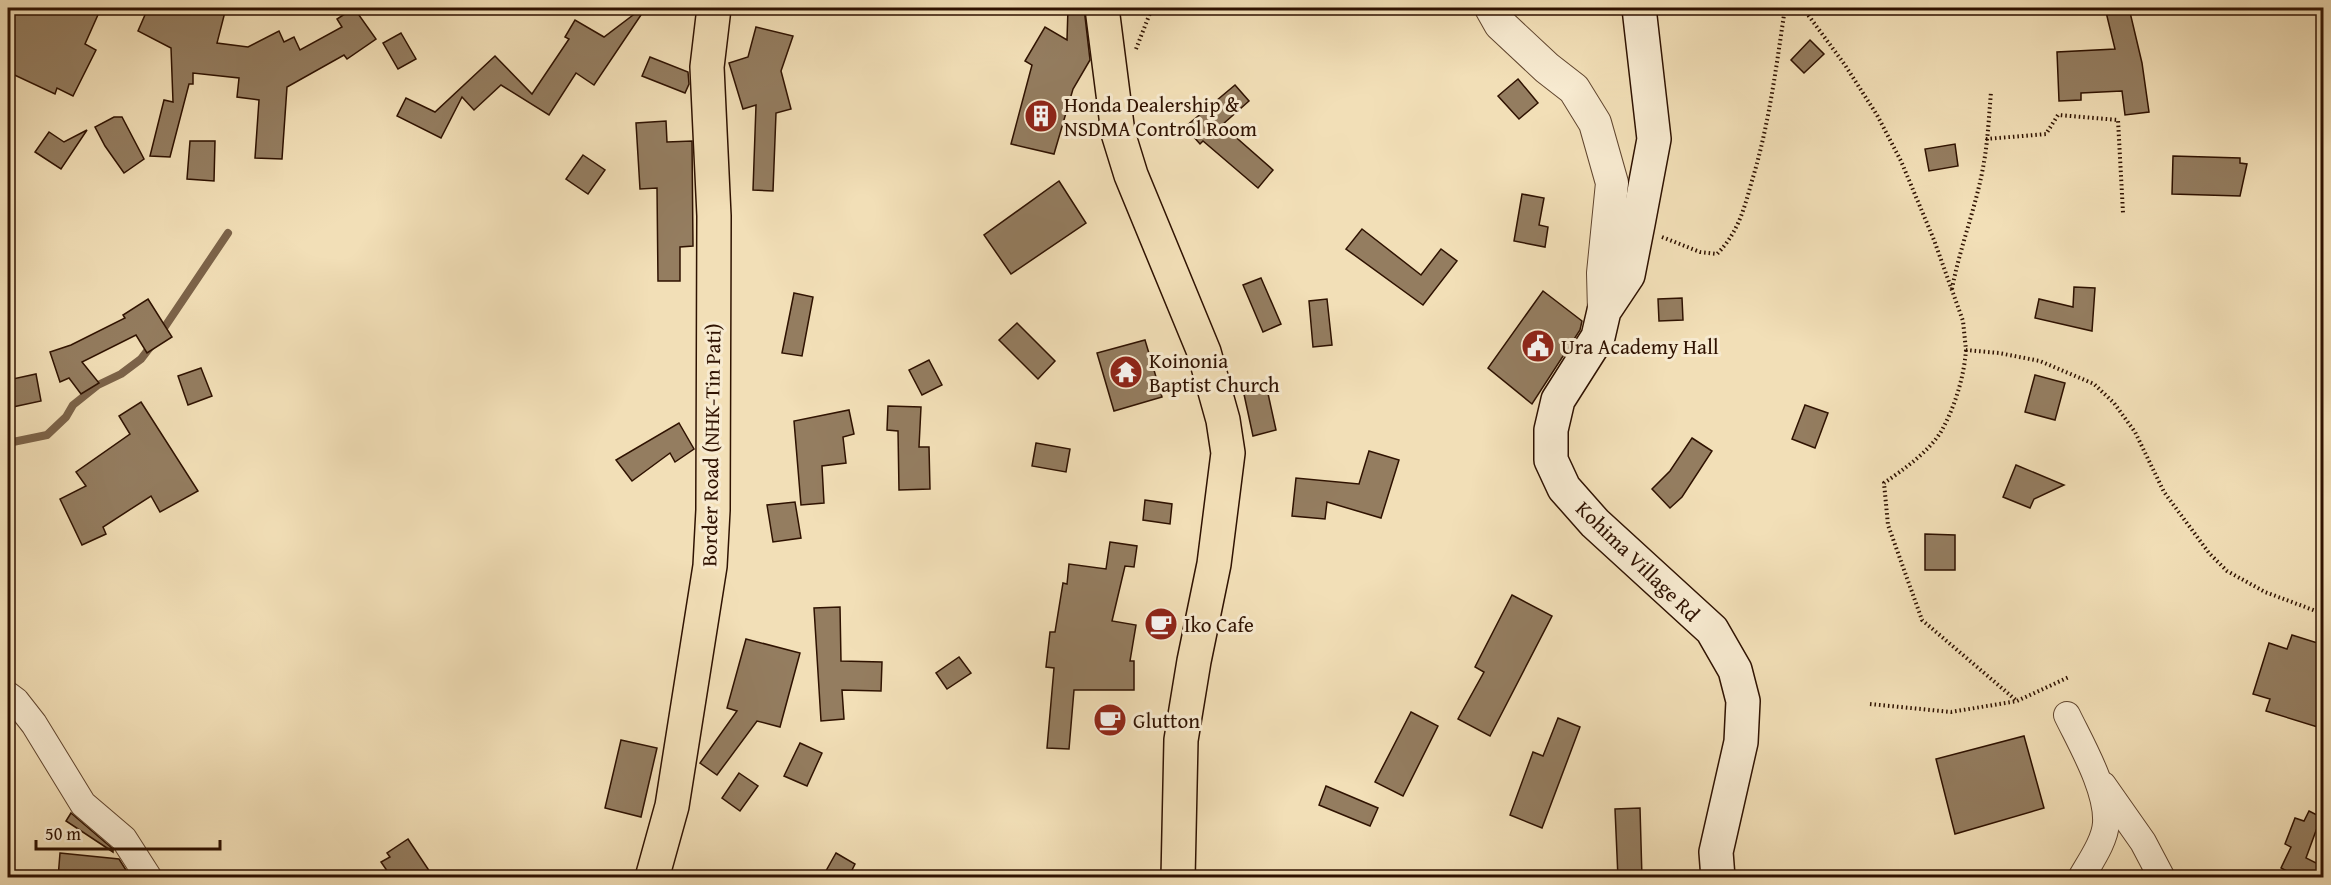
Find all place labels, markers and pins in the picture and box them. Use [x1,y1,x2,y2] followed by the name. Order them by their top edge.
[1064,89,1257,144] place label: Honda Dealership & NSDMA Control Room
[1023,98,1059,134] building icon: Honda Dealership & NSDMA Control Room
[1520,328,1556,364] public building icon: Ura Academy Hall
[1561,331,1719,362] place label: Ura Academy Hall
[1149,345,1280,400] place label: Koinonia Baptist Church
[1108,354,1144,390] temple icon: Koinonia Baptist Church
[1143,606,1179,642] cafe icon: Iko Cafe
[1184,609,1254,640] place label: Iko Cafe
[1092,702,1128,738] cafe icon: Glutton
[1133,705,1200,736] place label: Glutton

